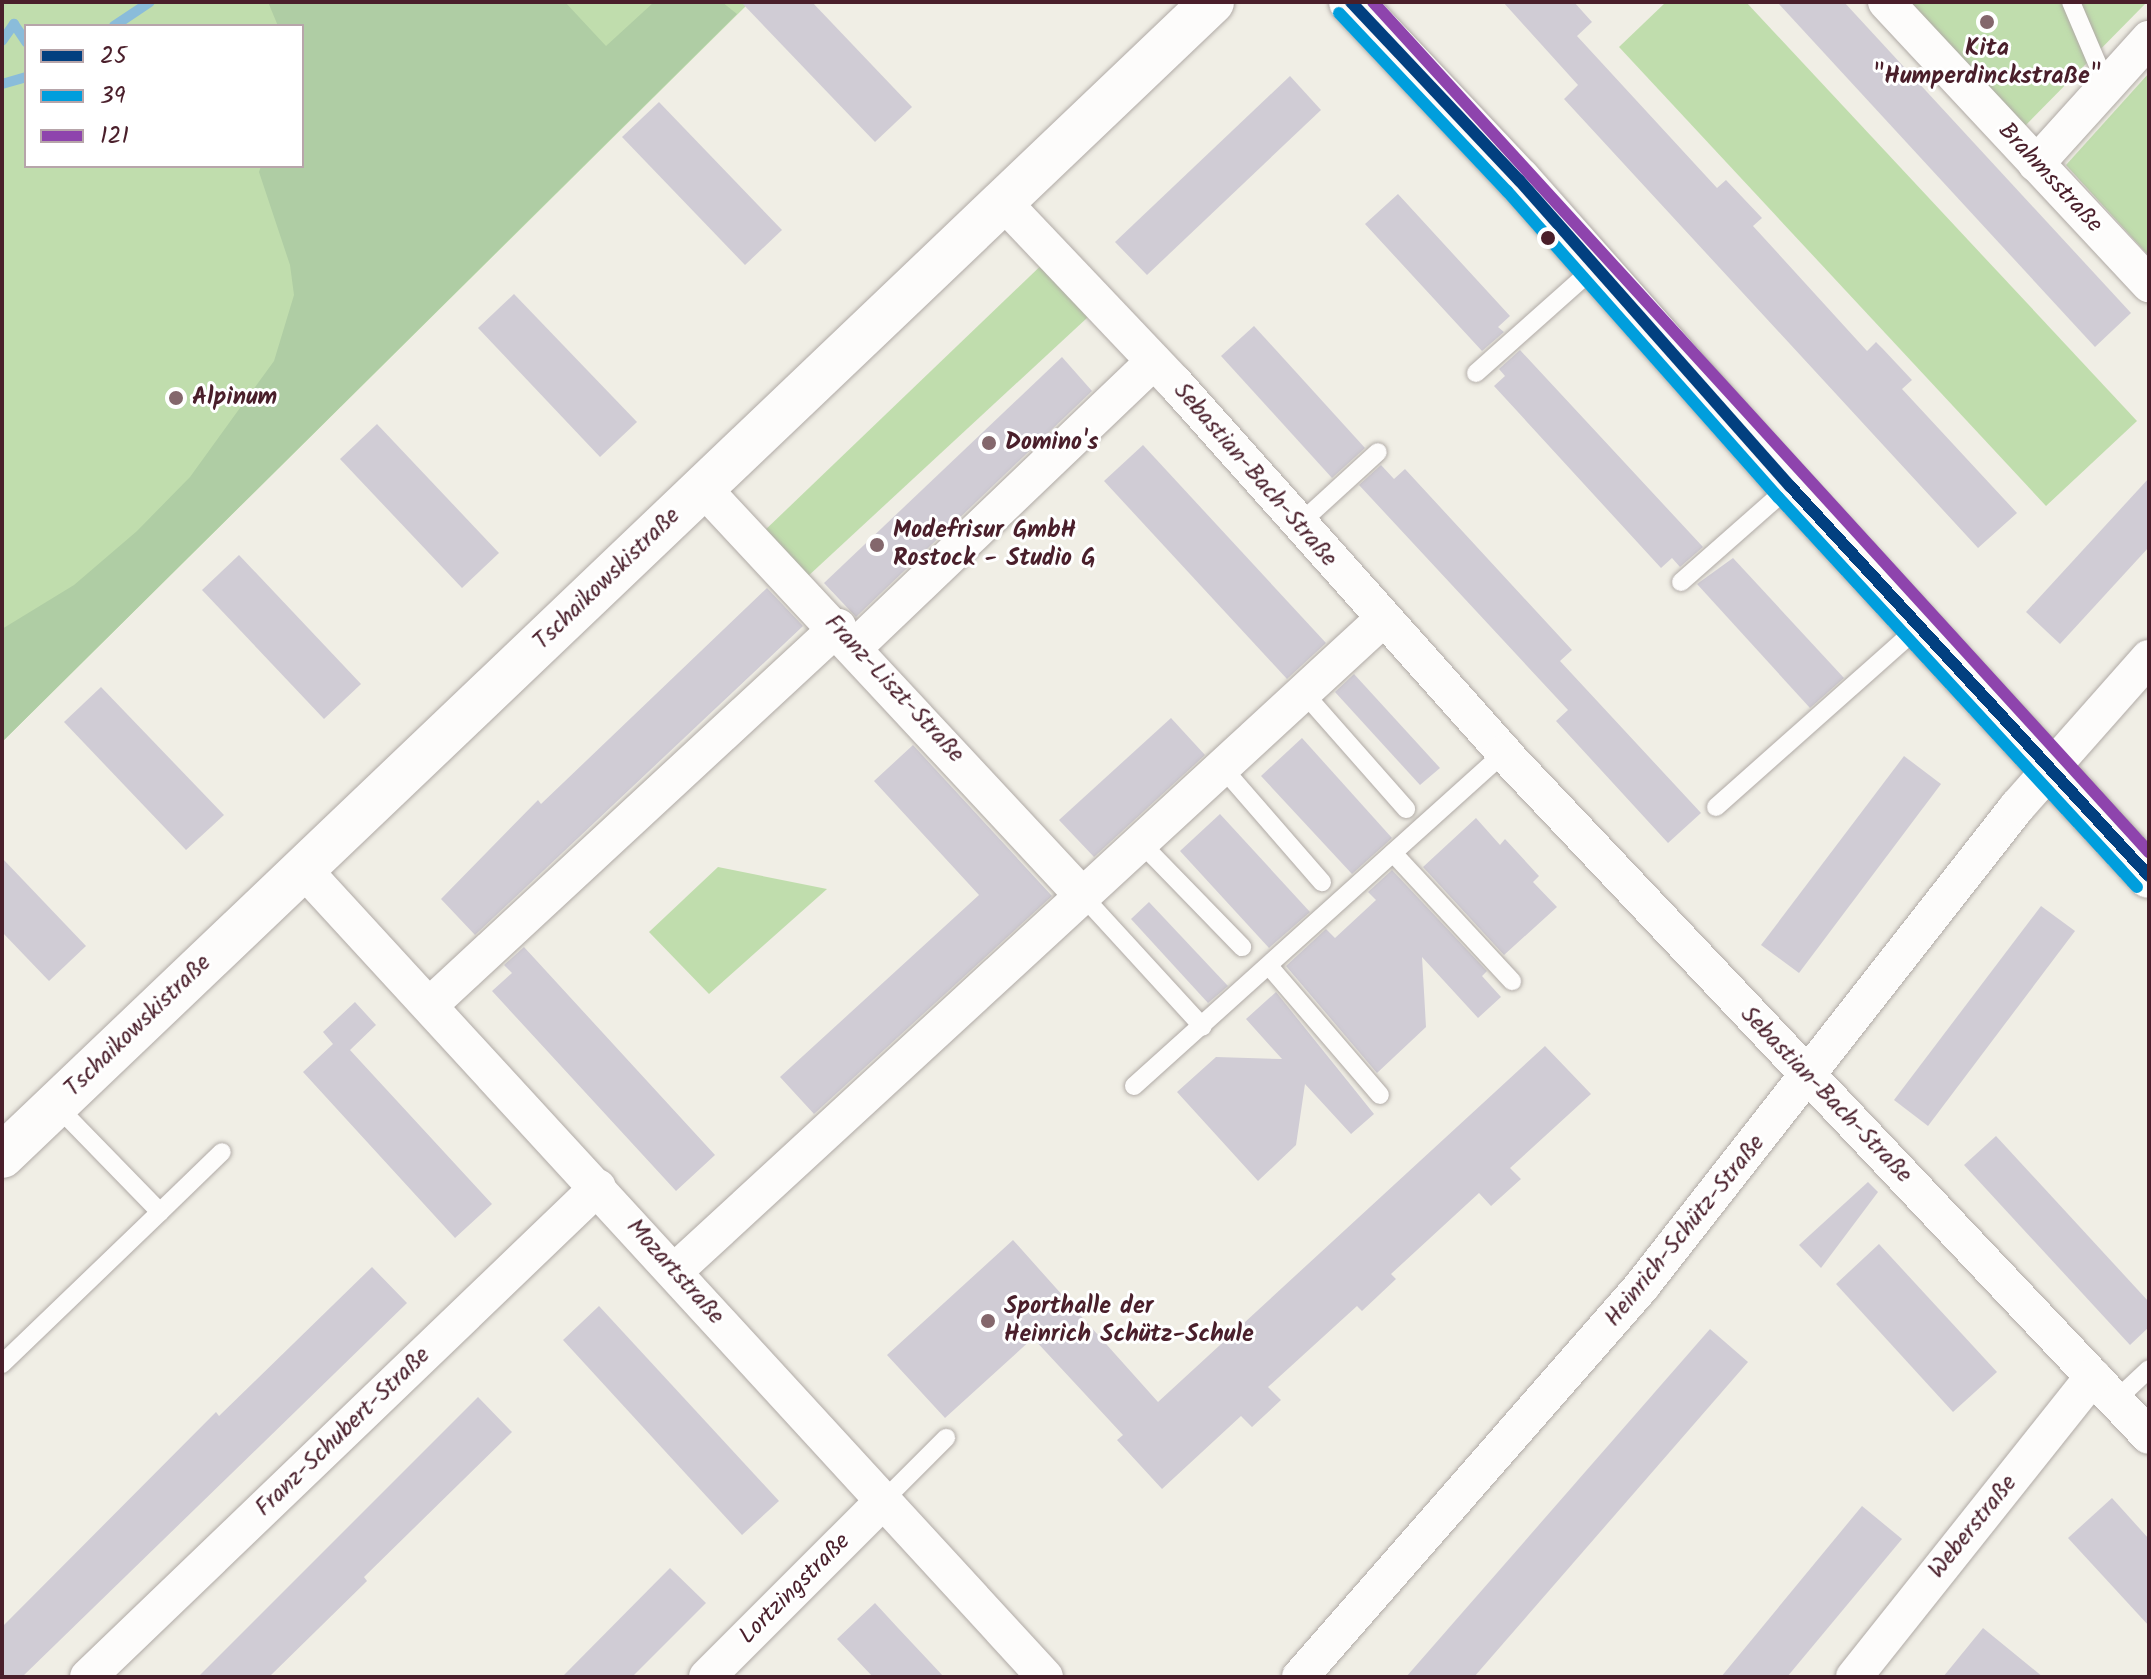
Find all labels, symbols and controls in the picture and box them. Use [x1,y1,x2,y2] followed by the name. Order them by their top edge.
[1978,13,1996,31] marker: Kita "Humperdinckstraße"
[24,24,304,168] legend
[1873,35,2101,91] place label: Kita "Humperdinckstraße"
[100,37,127,76] text: 25
[100,77,125,116] text: 39
[100,117,129,156] text: 121
[1992,117,2108,239] street label: Brahmsstraße
[1540,230,1556,246] unlabelled marker
[1167,377,1343,573] street label: Sebastian-Bach-Straße
[192,384,277,412] place label: Alpinum
[167,389,185,407] marker: Alpinum
[1005,429,1099,457] place label: Domino's
[980,434,998,452] marker: Domino's
[528,502,686,656] street label: Tschaikowskistraße
[893,517,1096,573] place label: Modefrisur GmbH Rostock - Studio G
[868,536,886,554] marker: Modefrisur GmbH Rostock - Studio G
[818,609,970,769] street label: Franz-Liszt-Straße
[59,949,217,1103] street label: Tschaikowskistraße
[1734,1001,1918,1189] street label: Sebastian-Bach-Straße
[1599,1129,1771,1333] street label: Heinrich-Schütz-Straße
[620,1213,730,1331] street label: Mozartstraße
[1004,1293,1254,1349] place label: Sporthalle der Heinrich Schütz-Schule
[979,1312,997,1330] marker: Sporthalle der Heinrich Schütz-Schule
[250,1341,436,1523] street label: Franz-Schubert-Straße
[1923,1470,2023,1584] street label: Weberstraße
[733,1527,857,1651] street label: Lortzingstraße

